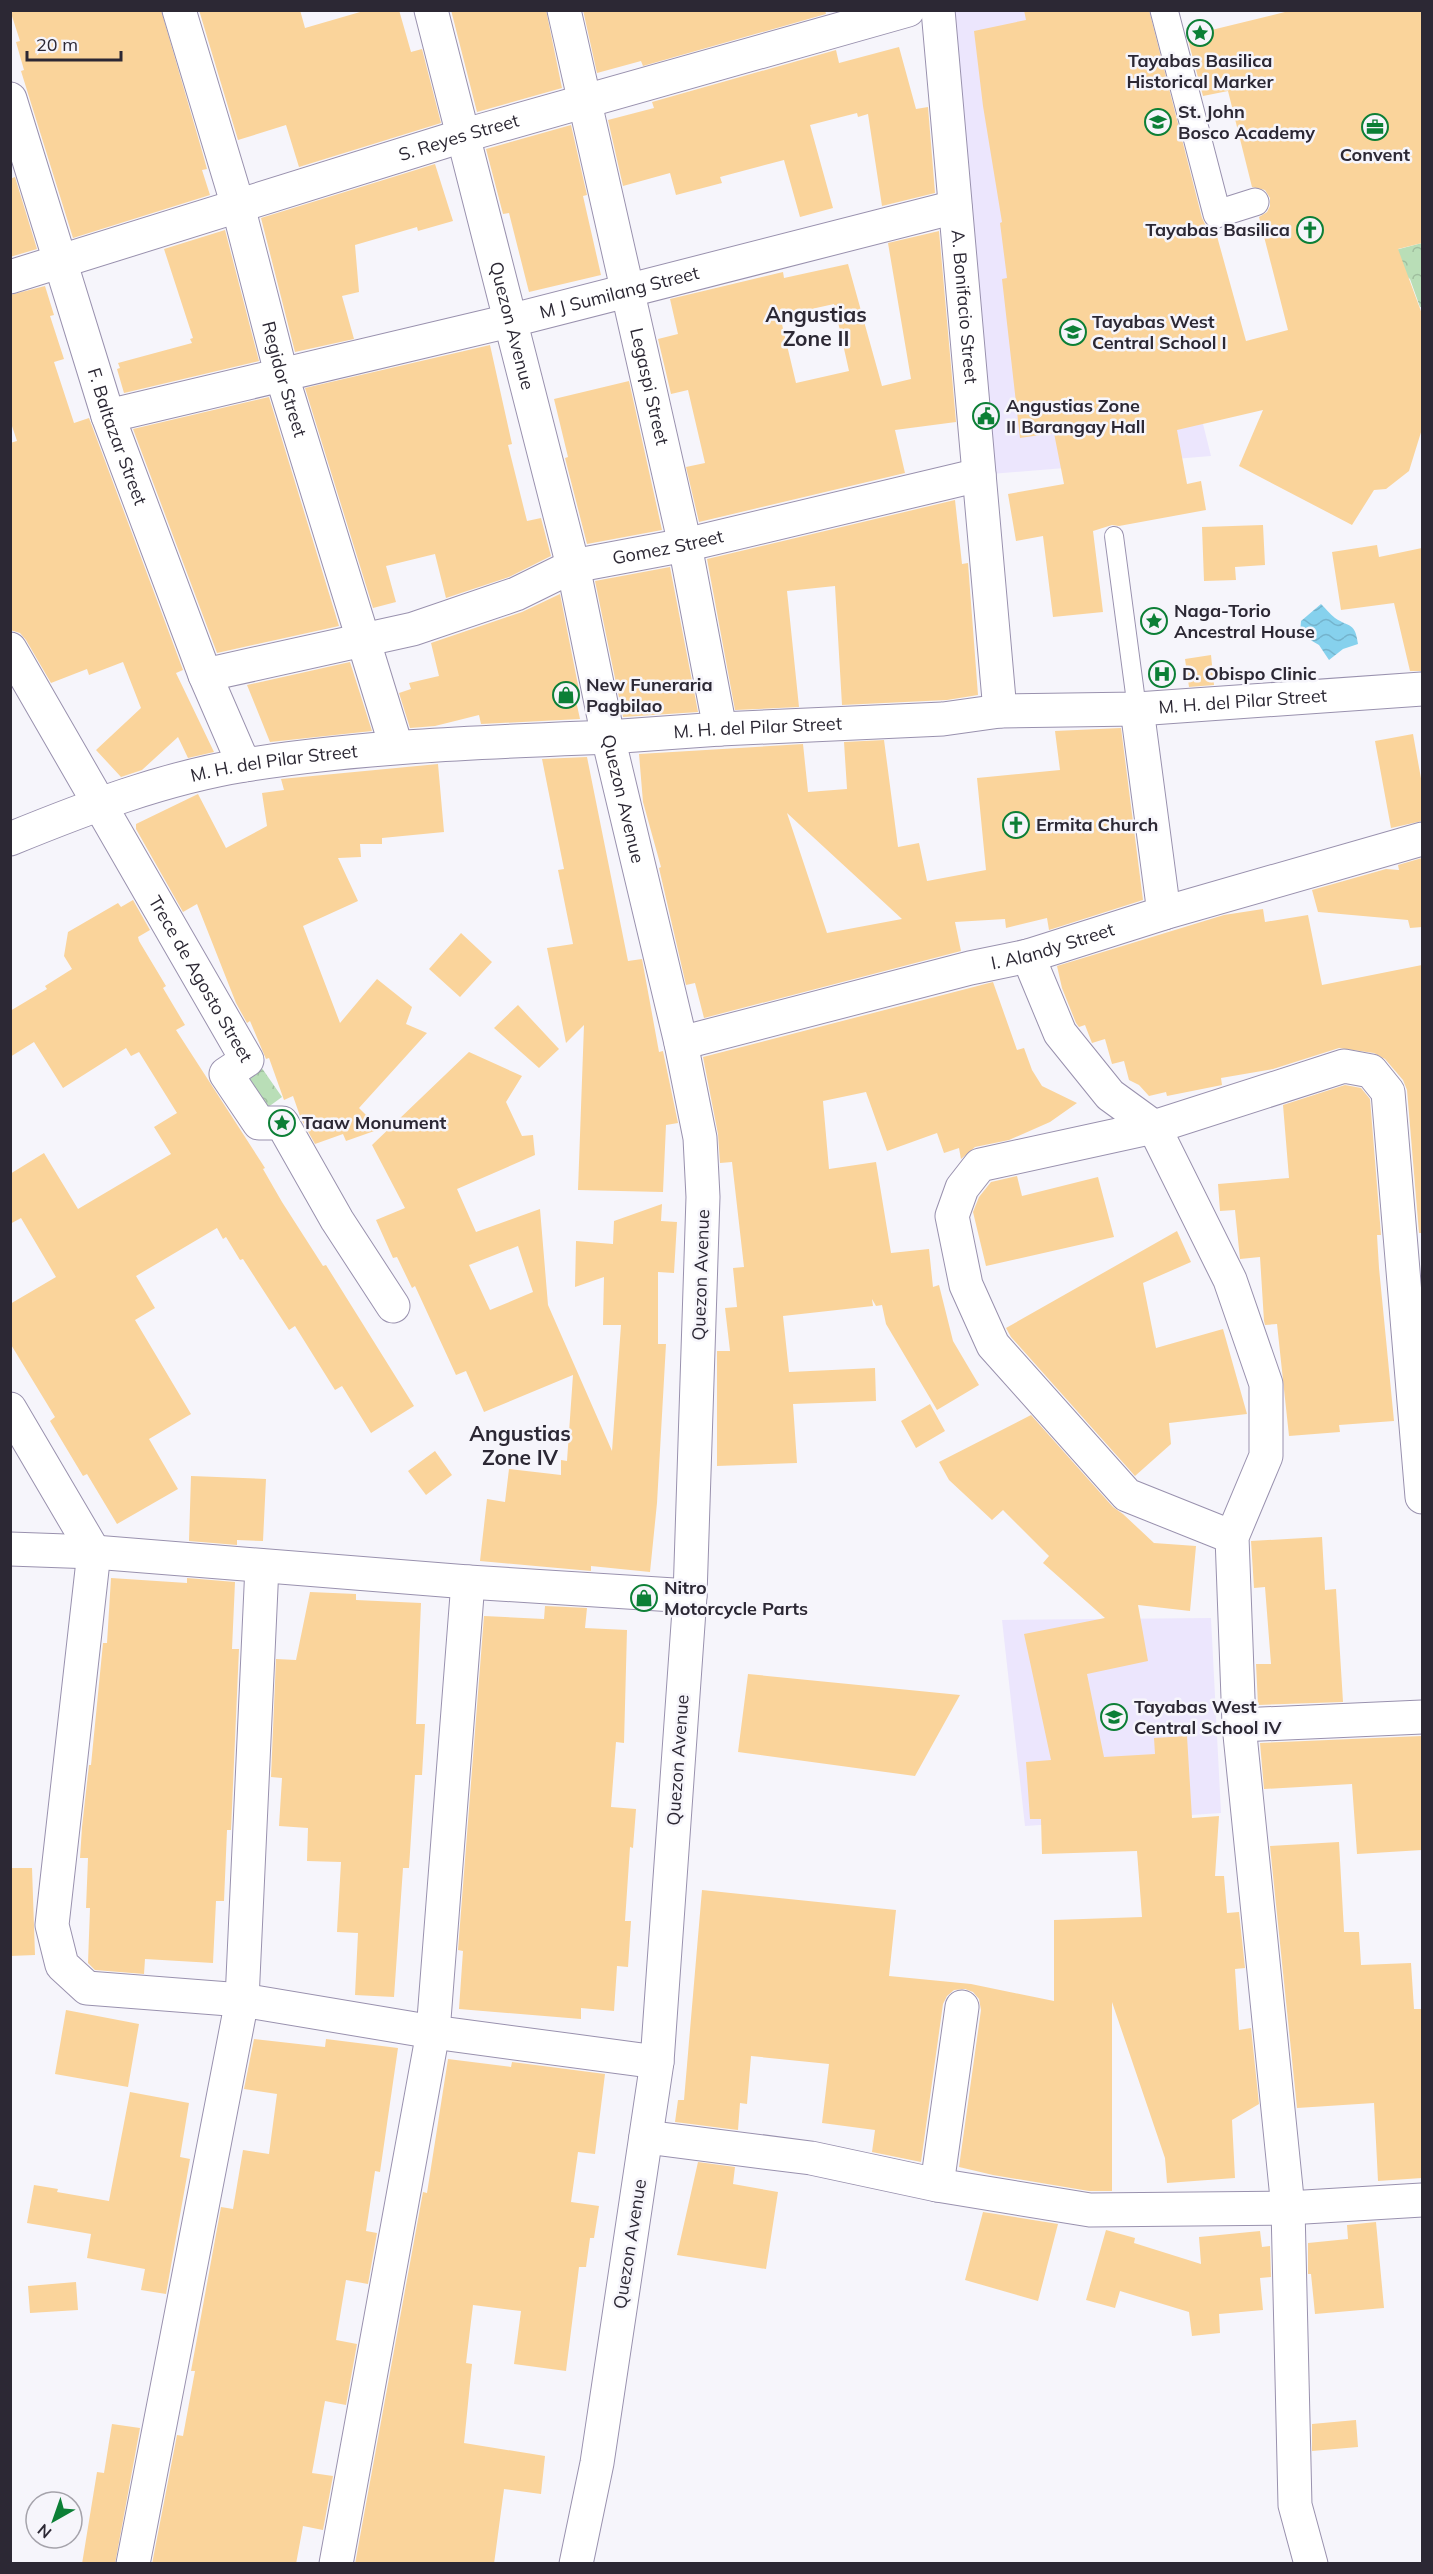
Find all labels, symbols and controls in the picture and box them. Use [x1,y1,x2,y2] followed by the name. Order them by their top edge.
[1185,18,1215,48] place icon: Tayabas Basilica Historical Marker
[27,24,122,62] scale bar
[36,33,78,56] text: 20 m
[1126,49,1274,93] place label: Tayabas Basilica Historical Marker
[1178,100,1315,144] place label: St. John Bosco Academy
[1143,107,1173,137] school or university icon: St. John Bosco Academy
[396,108,522,166] street label: S. Reyes Street
[1360,112,1390,142] office icon: Convent
[1340,143,1410,166] place label: Convent
[1295,215,1325,245] church icon: Tayabas Basilica
[1145,218,1290,241] place label: Tayabas Basilica
[946,229,983,385] street label: A. Bonifacio Street
[485,259,540,392] street label: Quezon Avenue
[537,261,701,324] street label: M J Sumilang Street
[765,301,867,351] district label: Angustias Zone II
[1092,310,1227,354] place label: Tayabas West Central School I
[1058,317,1088,347] school or university icon: Tayabas West Central School I
[257,319,312,440] street label: Regidor Street
[625,325,674,447] street label: Legaspi Street
[83,365,152,508] street label: F. Baltazar Street
[1006,394,1145,438] place label: Angustias Zone II Barangay Hall
[971,401,1001,431] public building icon: Angustias Zone II Barangay Hall
[610,524,726,569] street label: Gomez Street
[1174,599,1315,643] place label: Naga-Torio Ancestral House
[1139,606,1169,636] place icon: Naga-Torio Ancestral House
[1147,659,1177,689] hospital icon: D. Obispo Clinic
[1182,662,1317,685] place label: D. Obispo Clinic
[586,673,713,717] place label: New Funeraria Pagbilao
[551,680,581,710] shop icon: New Funeraria Pagbilao
[1158,684,1328,718] street label: M. H. del Pilar Street
[673,712,842,743] street label: M. H. del Pilar Street
[597,732,650,865] street label: Quezon Avenue
[188,739,359,787] street label: M. H. del Pilar Street
[1001,810,1031,840] church icon: Ermita Church
[1036,813,1158,836] place label: Ermita Church
[144,891,258,1066] street label: Trece de Agosto Street
[989,917,1117,974] street label: I. Alandy Street
[267,1108,297,1138] place icon: Taaw Monument
[302,1111,447,1134] place label: Taaw Monument
[687,1209,714,1341] street label: Quezon Avenue
[469,1420,571,1470] district label: Angustias Zone IV
[664,1576,808,1620] place label: Nitro Motorcycle Parts
[629,1583,659,1613] shop icon: Nitro Motorcycle Parts
[661,1694,694,1826] street label: Quezon Avenue
[1134,1695,1283,1739] place label: Tayabas West Central School IV
[1099,1702,1129,1732] school or university icon: Tayabas West Central School IV
[608,2177,651,2311] street label: Quezon Avenue
[24,2490,84,2550] north arrow
[33,2520,55,2543] text: N

